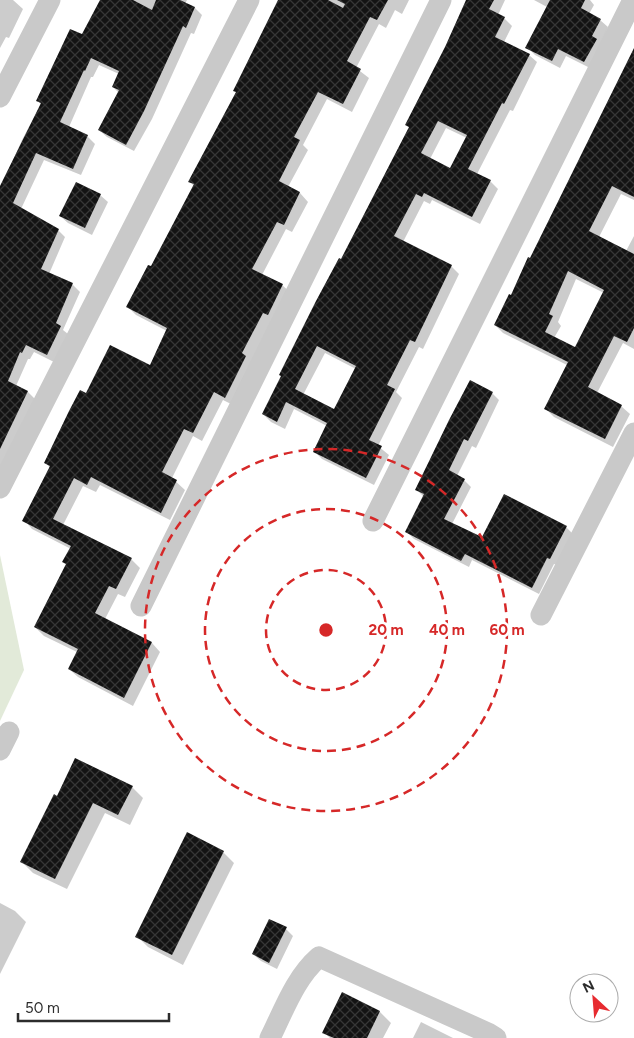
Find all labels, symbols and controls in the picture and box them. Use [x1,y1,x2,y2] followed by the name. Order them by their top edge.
[317,621,335,639] centre of rings
[368,621,404,639] text: 20 m
[429,621,465,639] text: 40 m
[489,621,525,639] text: 60 m
[569,973,619,1023] north arrow
[580,977,597,997] text: N
[18,990,169,1022] scale bar
[25,999,60,1017] text: 50 m

